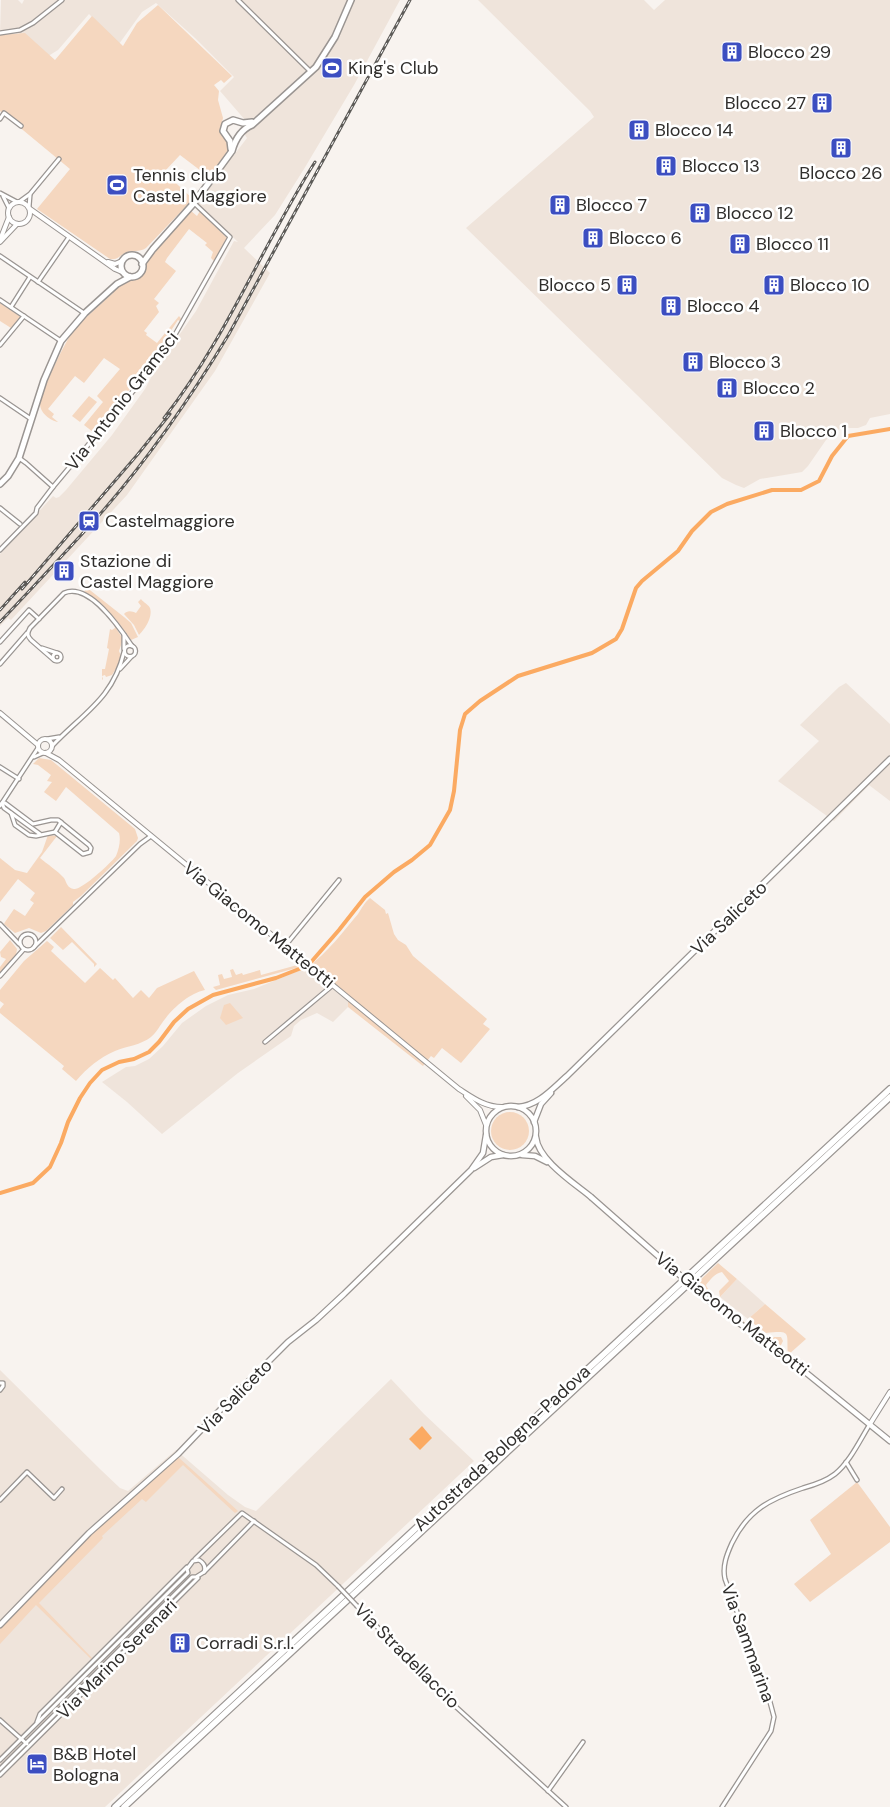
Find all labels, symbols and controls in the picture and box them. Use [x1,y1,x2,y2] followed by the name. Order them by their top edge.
[720,40,744,64] building icon: Blocco 29
[748,40,831,64] place label: Blocco 29
[320,56,344,80] sports icon: King's Club
[348,56,438,80] place label: King's Club
[725,91,806,115] place label: Blocco 27
[810,91,834,115] building icon: Blocco 27
[627,118,651,142] building icon: Blocco 14
[655,118,733,142] place label: Blocco 14
[829,136,853,160] building icon: Blocco 26
[654,154,678,178] building icon: Blocco 13
[682,154,760,178] place label: Blocco 13
[799,161,883,185] place label: Blocco 26
[133,163,267,208] place label: Tennis club Castel Maggiore
[105,173,129,197] sports icon: Tennis club Castel Maggiore
[548,193,572,217] building icon: Blocco 7
[576,193,647,217] place label: Blocco 7
[688,201,712,225] building icon: Blocco 12
[716,201,794,225] place label: Blocco 12
[581,226,605,250] building icon: Blocco 6
[609,226,682,250] place label: Blocco 6
[728,232,752,256] building icon: Blocco 11
[756,232,829,256] place label: Blocco 11
[538,273,611,297] place label: Blocco 5
[615,273,639,297] building icon: Blocco 5
[762,273,786,297] building icon: Blocco 10
[790,273,870,297] place label: Blocco 10
[659,294,683,318] building icon: Blocco 4
[687,294,760,318] place label: Blocco 4
[60,326,184,476] street label: Via Antonio Gramsci
[681,350,705,374] building icon: Blocco 3
[709,350,781,374] place label: Blocco 3
[715,376,739,400] building icon: Blocco 2
[743,376,815,400] place label: Blocco 2
[752,419,776,443] building icon: Blocco 1
[780,419,847,443] place label: Blocco 1
[77,509,101,533] station icon: Castelmaggiore
[105,509,235,533] place label: Castelmaggiore
[80,549,214,594] place label: Stazione di Castel Maggiore
[52,559,76,583] building icon: Stazione di Castel Maggiore
[178,856,340,994] street label: Via Giacomo Matteotti
[686,876,772,960] street label: Via Saliceto
[650,1246,814,1382] street label: Via Giacomo Matteotti
[193,1354,277,1440] street label: Via Saliceto
[408,1360,596,1536] street label: Autostrada Bologna-Padova
[715,1581,781,1705] street label: Via Sammarina
[52,1594,182,1724] street label: Via Marino Serenari
[349,1598,465,1714] street label: Via Stradellaccio
[168,1631,192,1655] building icon: Corradi S.r.l.
[196,1631,294,1655] place label: Corradi S.r.l.
[53,1742,136,1787] place label: B&B Hotel Bologna
[25,1752,49,1776] hotel icon: B&B Hotel Bologna

